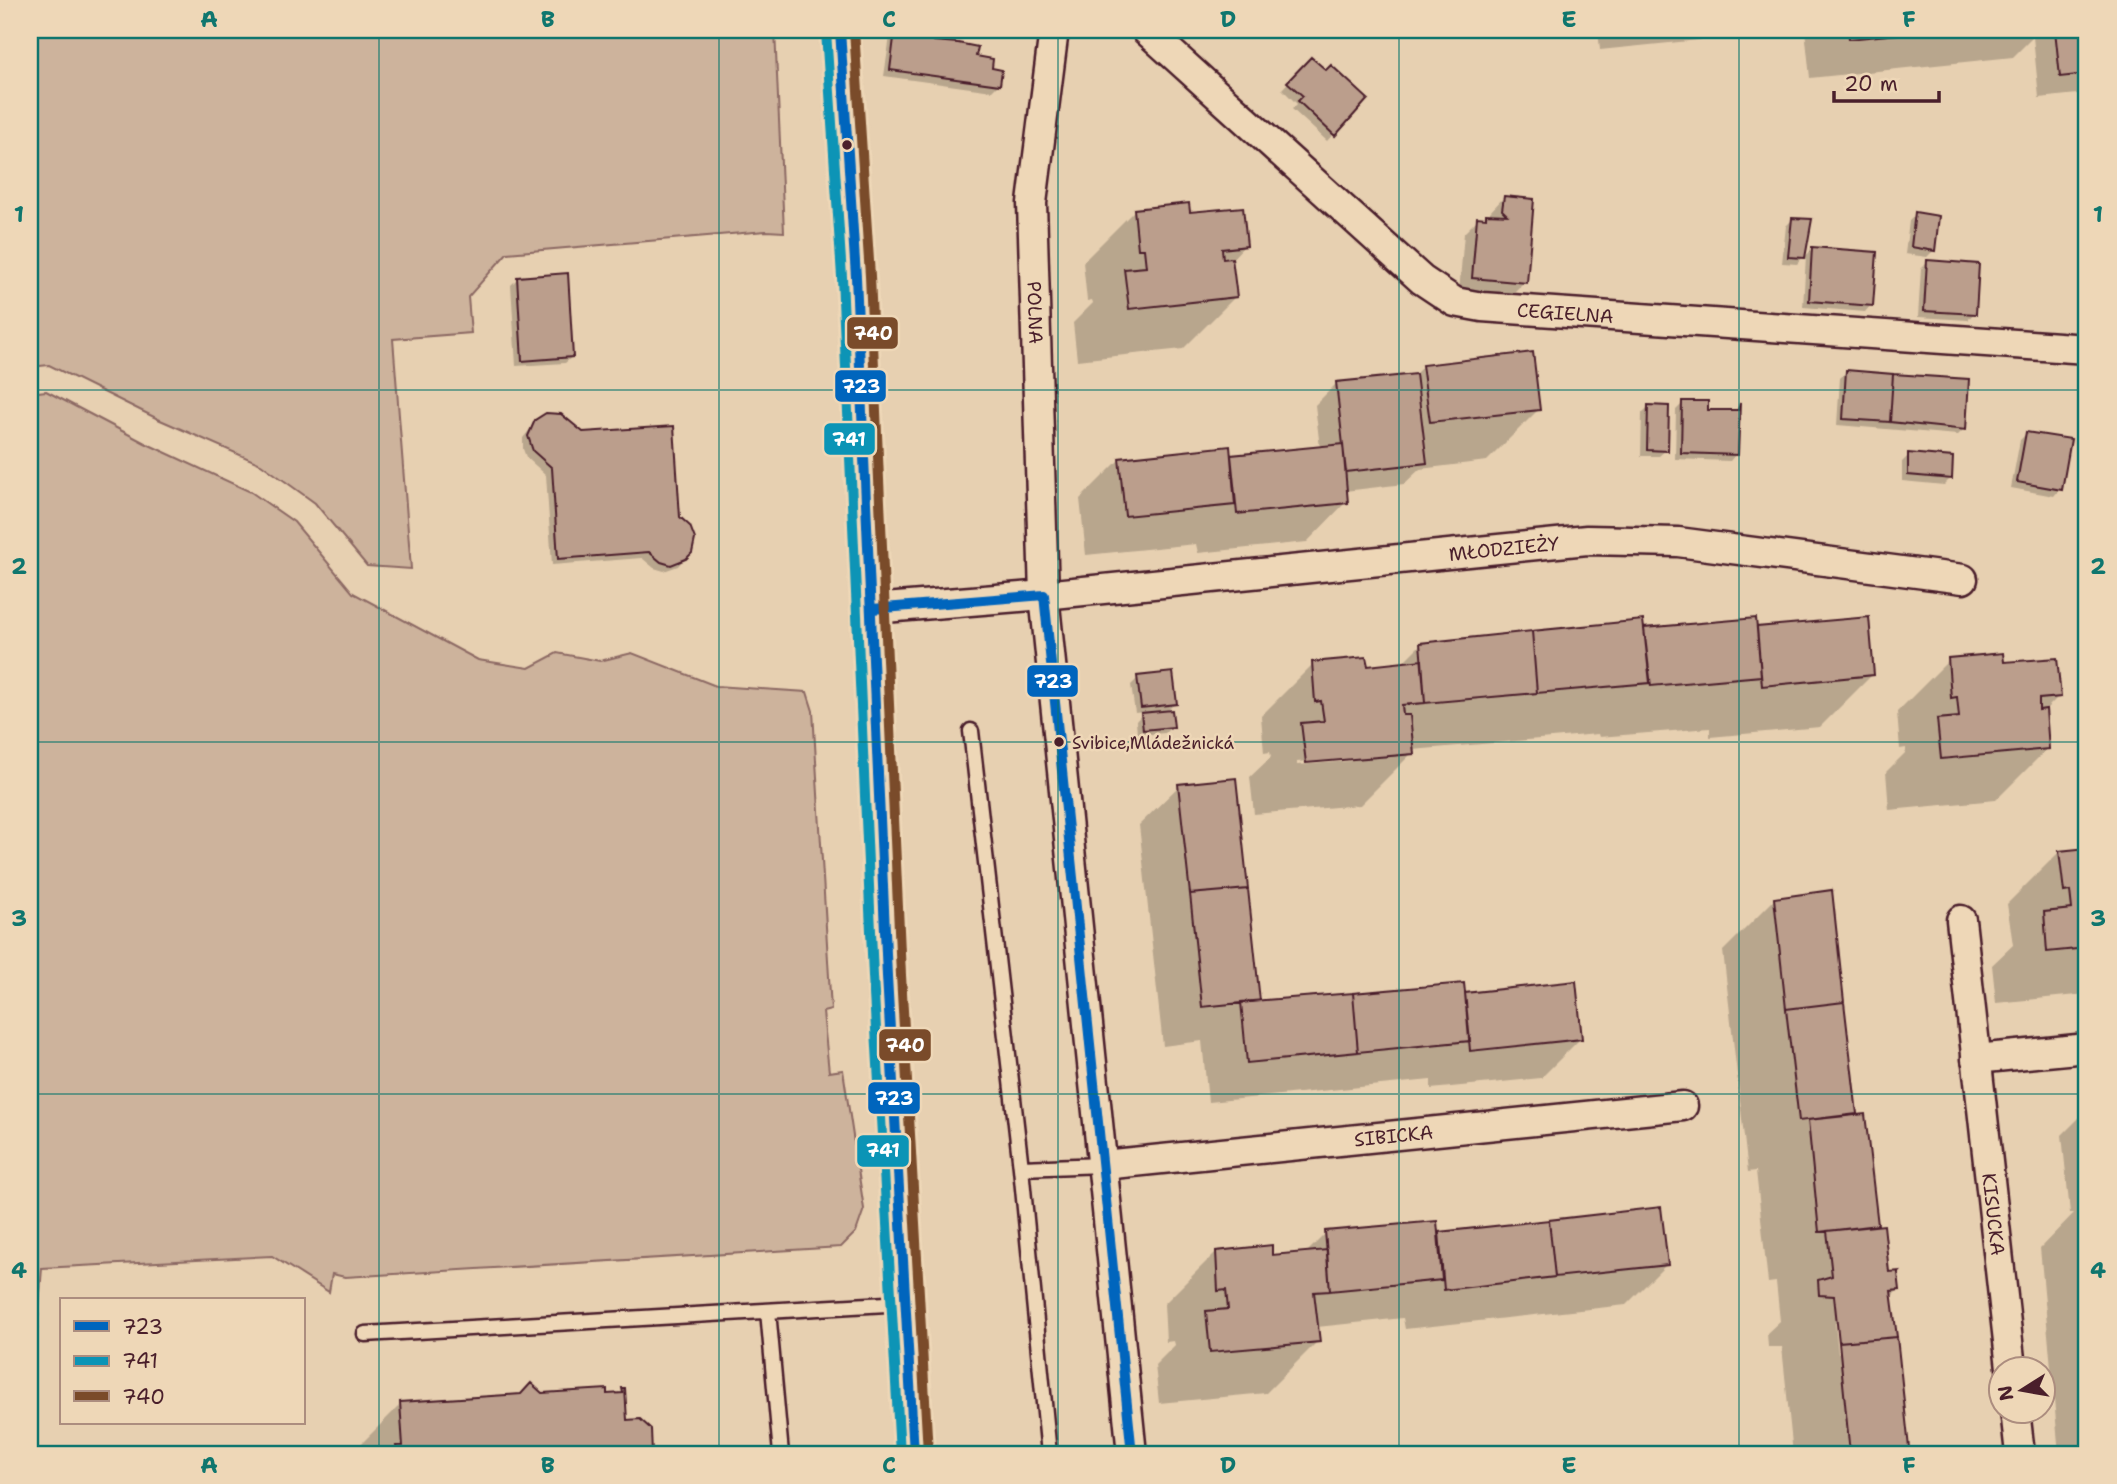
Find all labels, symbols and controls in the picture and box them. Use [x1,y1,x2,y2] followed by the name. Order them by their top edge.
[200,4,218,34] text: A
[541,4,555,34] text: B
[882,4,896,34] text: C
[1220,4,1236,34] text: D
[1561,4,1577,34] text: E
[1902,4,1916,34] text: F
[1834,60,1938,104] scale bar
[1844,70,1898,98] text: 20 m
[840,138,854,152] unlabelled marker
[14,199,24,229] text: 1
[2093,199,2103,229] text: 1
[1021,281,1048,345] street label: POLNA
[1516,297,1615,329] street label: CEGIELNA
[846,316,899,350] line badge: 740
[853,321,893,346] text: 740
[834,369,887,403] line badge: 723
[842,374,880,399] text: 723
[823,422,876,456] line badge: 741
[832,427,866,452] text: 741
[1448,531,1561,567] street label: MŁODZIEŻY
[11,551,27,581] text: 2
[2090,551,2106,581] text: 2
[1026,664,1079,698] line badge: 723
[1034,669,1072,694] text: 723
[1072,732,1235,754] place label: Svibice,Mládežnická
[1052,735,1066,749] marker: Svibice,Mládežnická
[11,903,27,933] text: 3
[2090,903,2106,933] text: 3
[878,1028,932,1062] line badge: 740
[885,1033,925,1058] text: 740
[867,1081,921,1115] line badge: 723
[875,1086,913,1111] text: 723
[1353,1119,1435,1152] street label: SIBICKA
[856,1134,910,1168] line badge: 741
[866,1138,900,1163] text: 741
[1976,1172,2010,1257] street label: KISUCKA
[11,1255,27,1285] text: 4
[2090,1255,2106,1285] text: 4
[60,1298,304,1424] legend
[122,1313,163,1341] text: 723
[122,1347,158,1375] text: 741
[1988,1354,2058,1424] north arrow
[122,1383,165,1411] text: 740
[1992,1383,2020,1403] text: N
[200,1450,218,1480] text: A
[541,1450,555,1480] text: B
[882,1450,896,1480] text: C
[1220,1450,1236,1480] text: D
[1561,1450,1577,1480] text: E
[1902,1450,1916,1480] text: F

